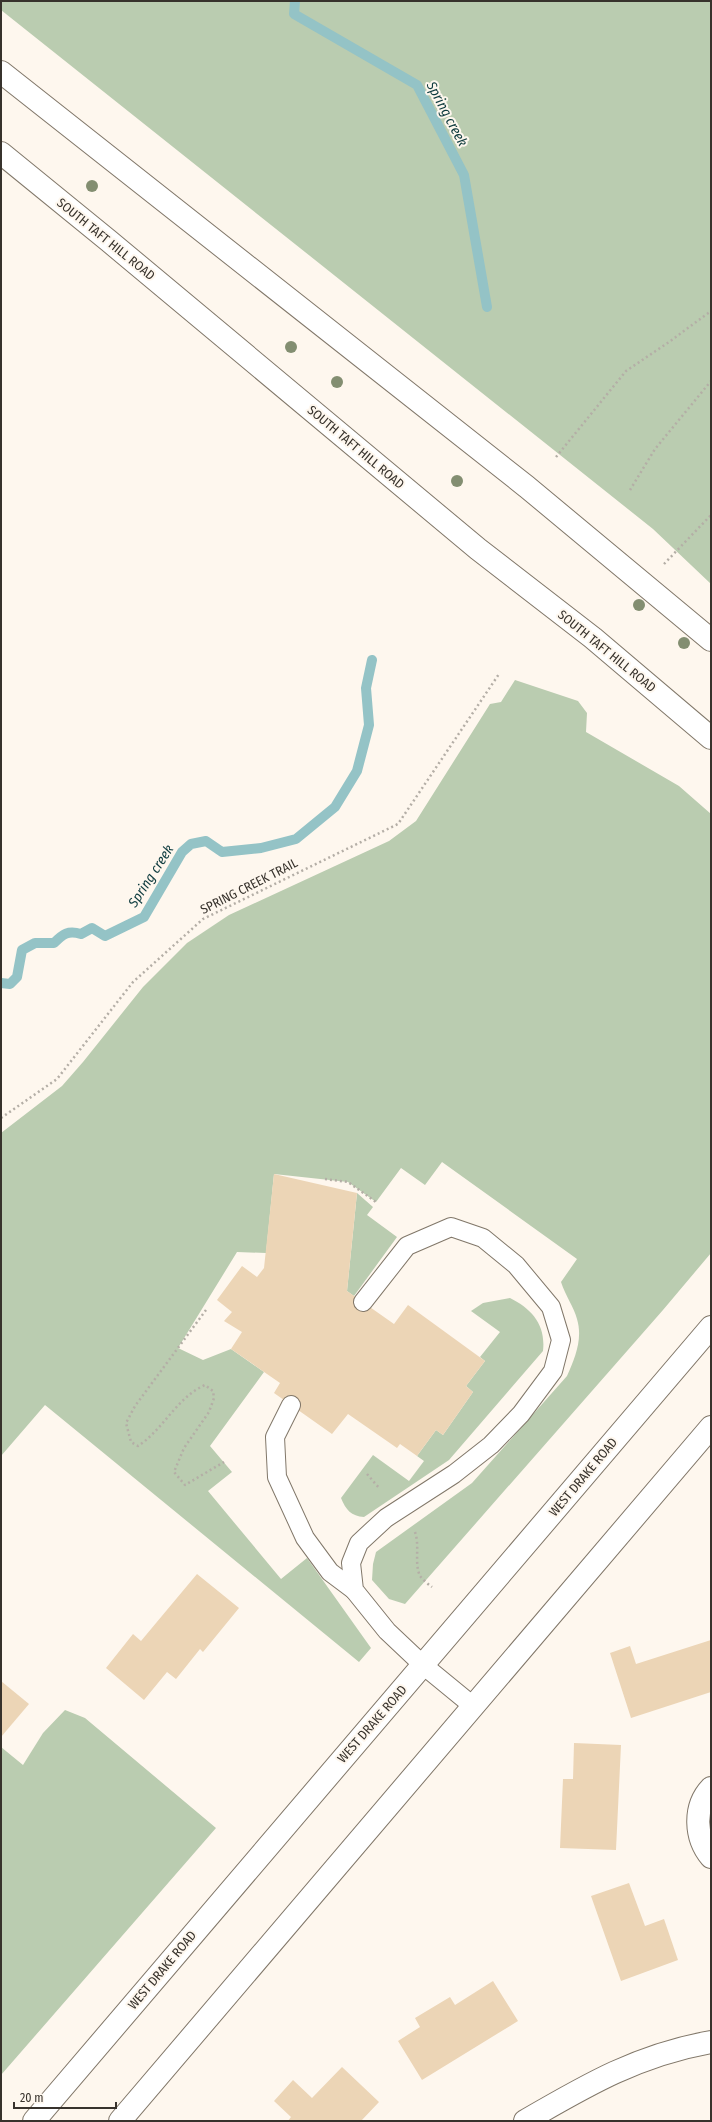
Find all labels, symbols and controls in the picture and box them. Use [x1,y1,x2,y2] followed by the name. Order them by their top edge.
[422,78,471,149] water label: Spring creek
[54,195,158,283] street label: SOUTH TAFT HILL ROAD
[305,402,407,492] street label: SOUTH TAFT HILL ROAD
[555,607,659,695] street label: SOUTH TAFT HILL ROAD
[124,842,178,911] water label: Spring creek
[198,855,300,917] street label: SPRING CREEK TRAIL
[546,1435,620,1519] street label: WEST DRAKE ROAD
[334,1682,410,1766] street label: WEST DRAKE ROAD
[125,1928,199,2012] street label: WEST DRAKE ROAD
[14,2084,116,2110] scale bar
[20,2091,44,2105] text: 20 m

